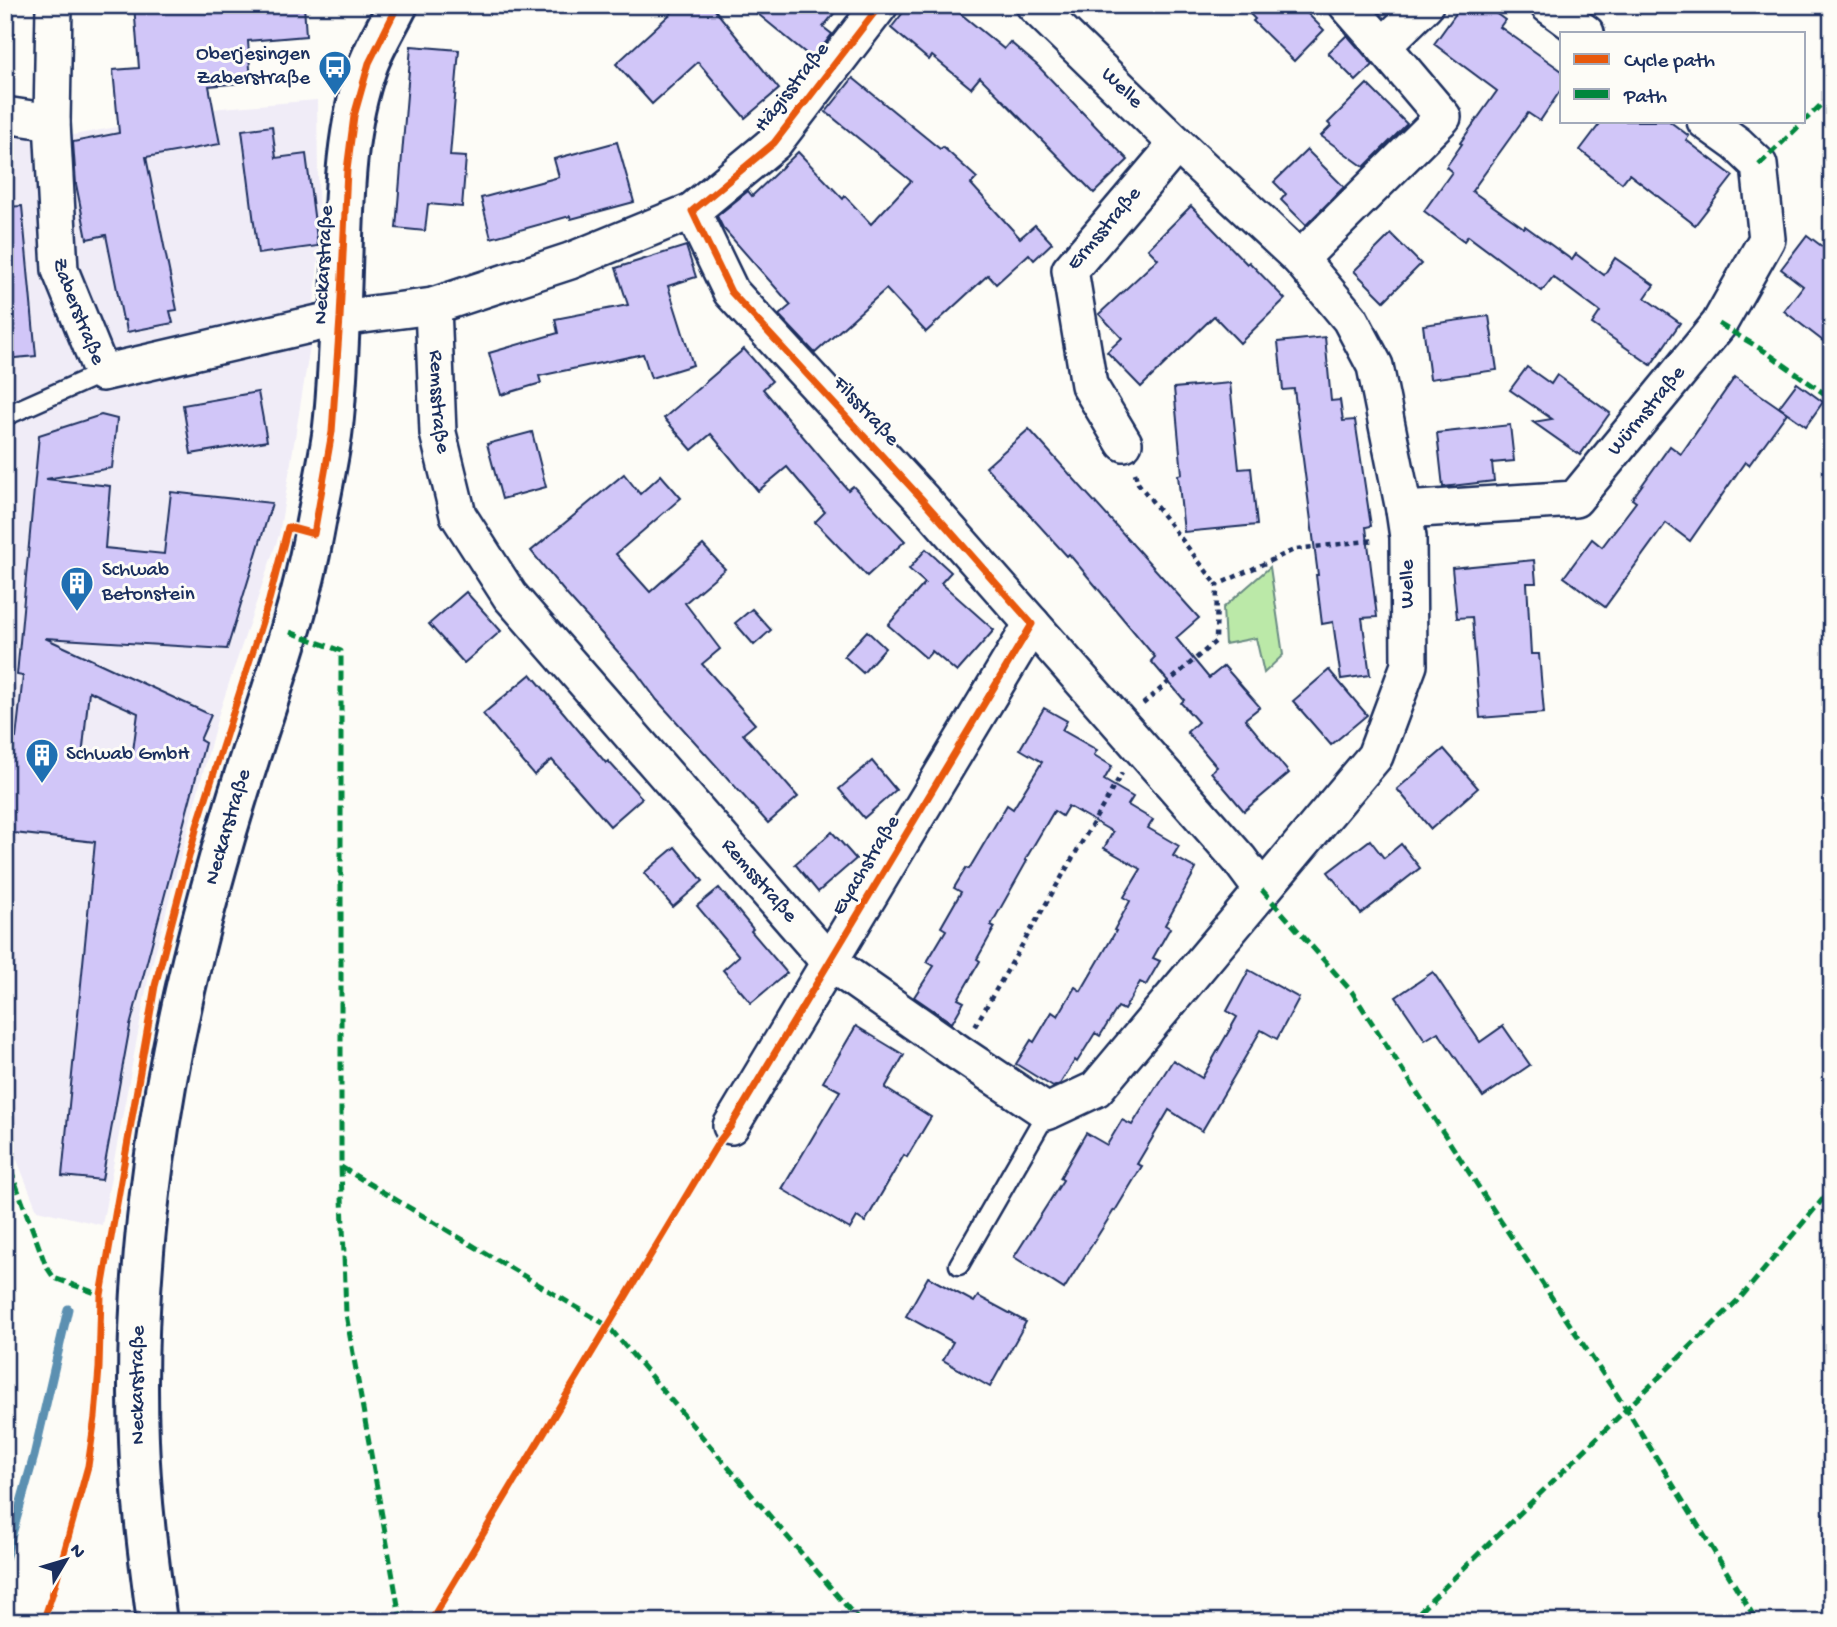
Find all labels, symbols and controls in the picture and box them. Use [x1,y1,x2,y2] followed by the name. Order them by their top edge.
[1560,32,1806,122] legend
[750,37,836,138] street label: Hägisstraße
[196,43,311,92] place label: Oberjesingen Zaberstraße
[316,48,354,97] bus stop icon: Oberjesingen Zaberstraße
[1624,50,1715,75] text: Cycle path
[1095,63,1148,116] street label: Welle
[1623,86,1667,111] text: Path
[1062,181,1148,276] street label: Ermsstraße
[309,204,341,325] street label: Neckarstraße
[47,257,110,370] street label: Zaberstraße
[422,350,455,457] street label: Remsstraße
[1603,360,1692,461] street label: Würmstraße
[826,371,904,453] street label: Filsstraße
[1396,558,1421,608] street label: Welle
[101,559,195,608] place label: Schwab Betonstein
[58,564,96,613] building icon: Schwab Betonstein
[23,736,61,785] building icon: Schwab GmbH
[66,743,190,768] place label: Schwab GmbH
[200,765,258,888] street label: Neckarstraße
[827,810,907,921] street label: Eyachstraße
[715,834,803,929] street label: Remsstraße
[125,1324,152,1445] street label: Neckarstraße
[32,1526,102,1596] north arrow
[64,1540,90,1564] text: N

